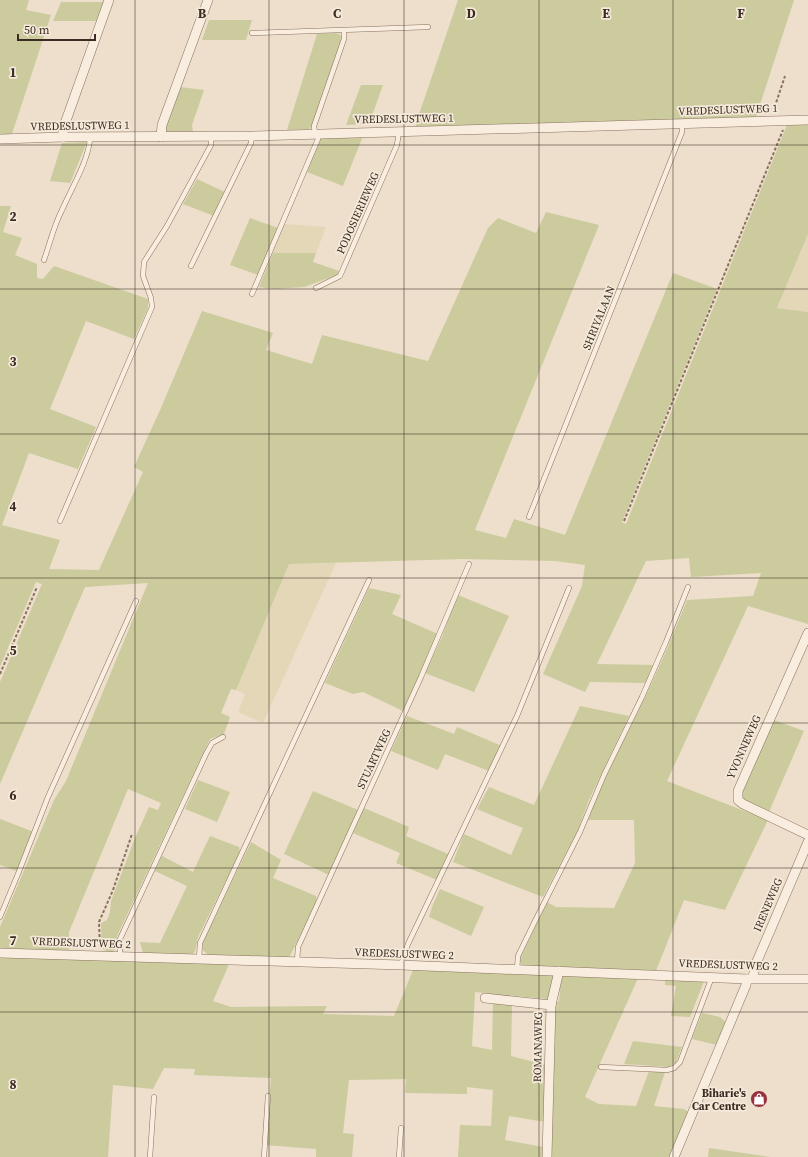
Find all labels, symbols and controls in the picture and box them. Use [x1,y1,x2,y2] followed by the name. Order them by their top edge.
[198,5,207,22] text: B
[333,5,341,22] text: C
[466,5,476,22] text: D
[602,5,610,22] text: E
[737,5,745,22] text: F
[18,16,95,42] scale bar
[24,22,50,38] text: 50 m
[9,64,17,81] text: 1
[678,101,778,119] street label: VREDESLUSTWEG 1
[354,111,454,127] street label: VREDESLUSTWEG 1
[30,118,130,134] street label: VREDESLUSTWEG 1
[333,169,383,256] street label: PODOSIERIEWEG
[9,208,17,225] text: 2
[579,284,619,352] street label: SHRIYALAAN
[9,353,17,370] text: 3
[9,498,17,515] text: 4
[9,642,17,659] text: 5
[723,712,765,781] street label: YVONNEWEG
[354,726,395,791] street label: STUARTWEG
[9,787,17,804] text: 6
[750,875,786,934] street label: IRENEWEG
[9,932,17,949] text: 7
[31,934,132,952] street label: VREDESLUSTWEG 2
[354,945,455,963] street label: VREDESLUSTWEG 2
[678,956,779,974] street label: VREDESLUSTWEG 2
[530,1011,546,1082] street label: ROMANAWEG
[9,1076,17,1093] text: 8
[692,1086,746,1114] place label: Biharie's Car Centre
[749,1089,769,1109] shop icon: Biharie's Car Centre

